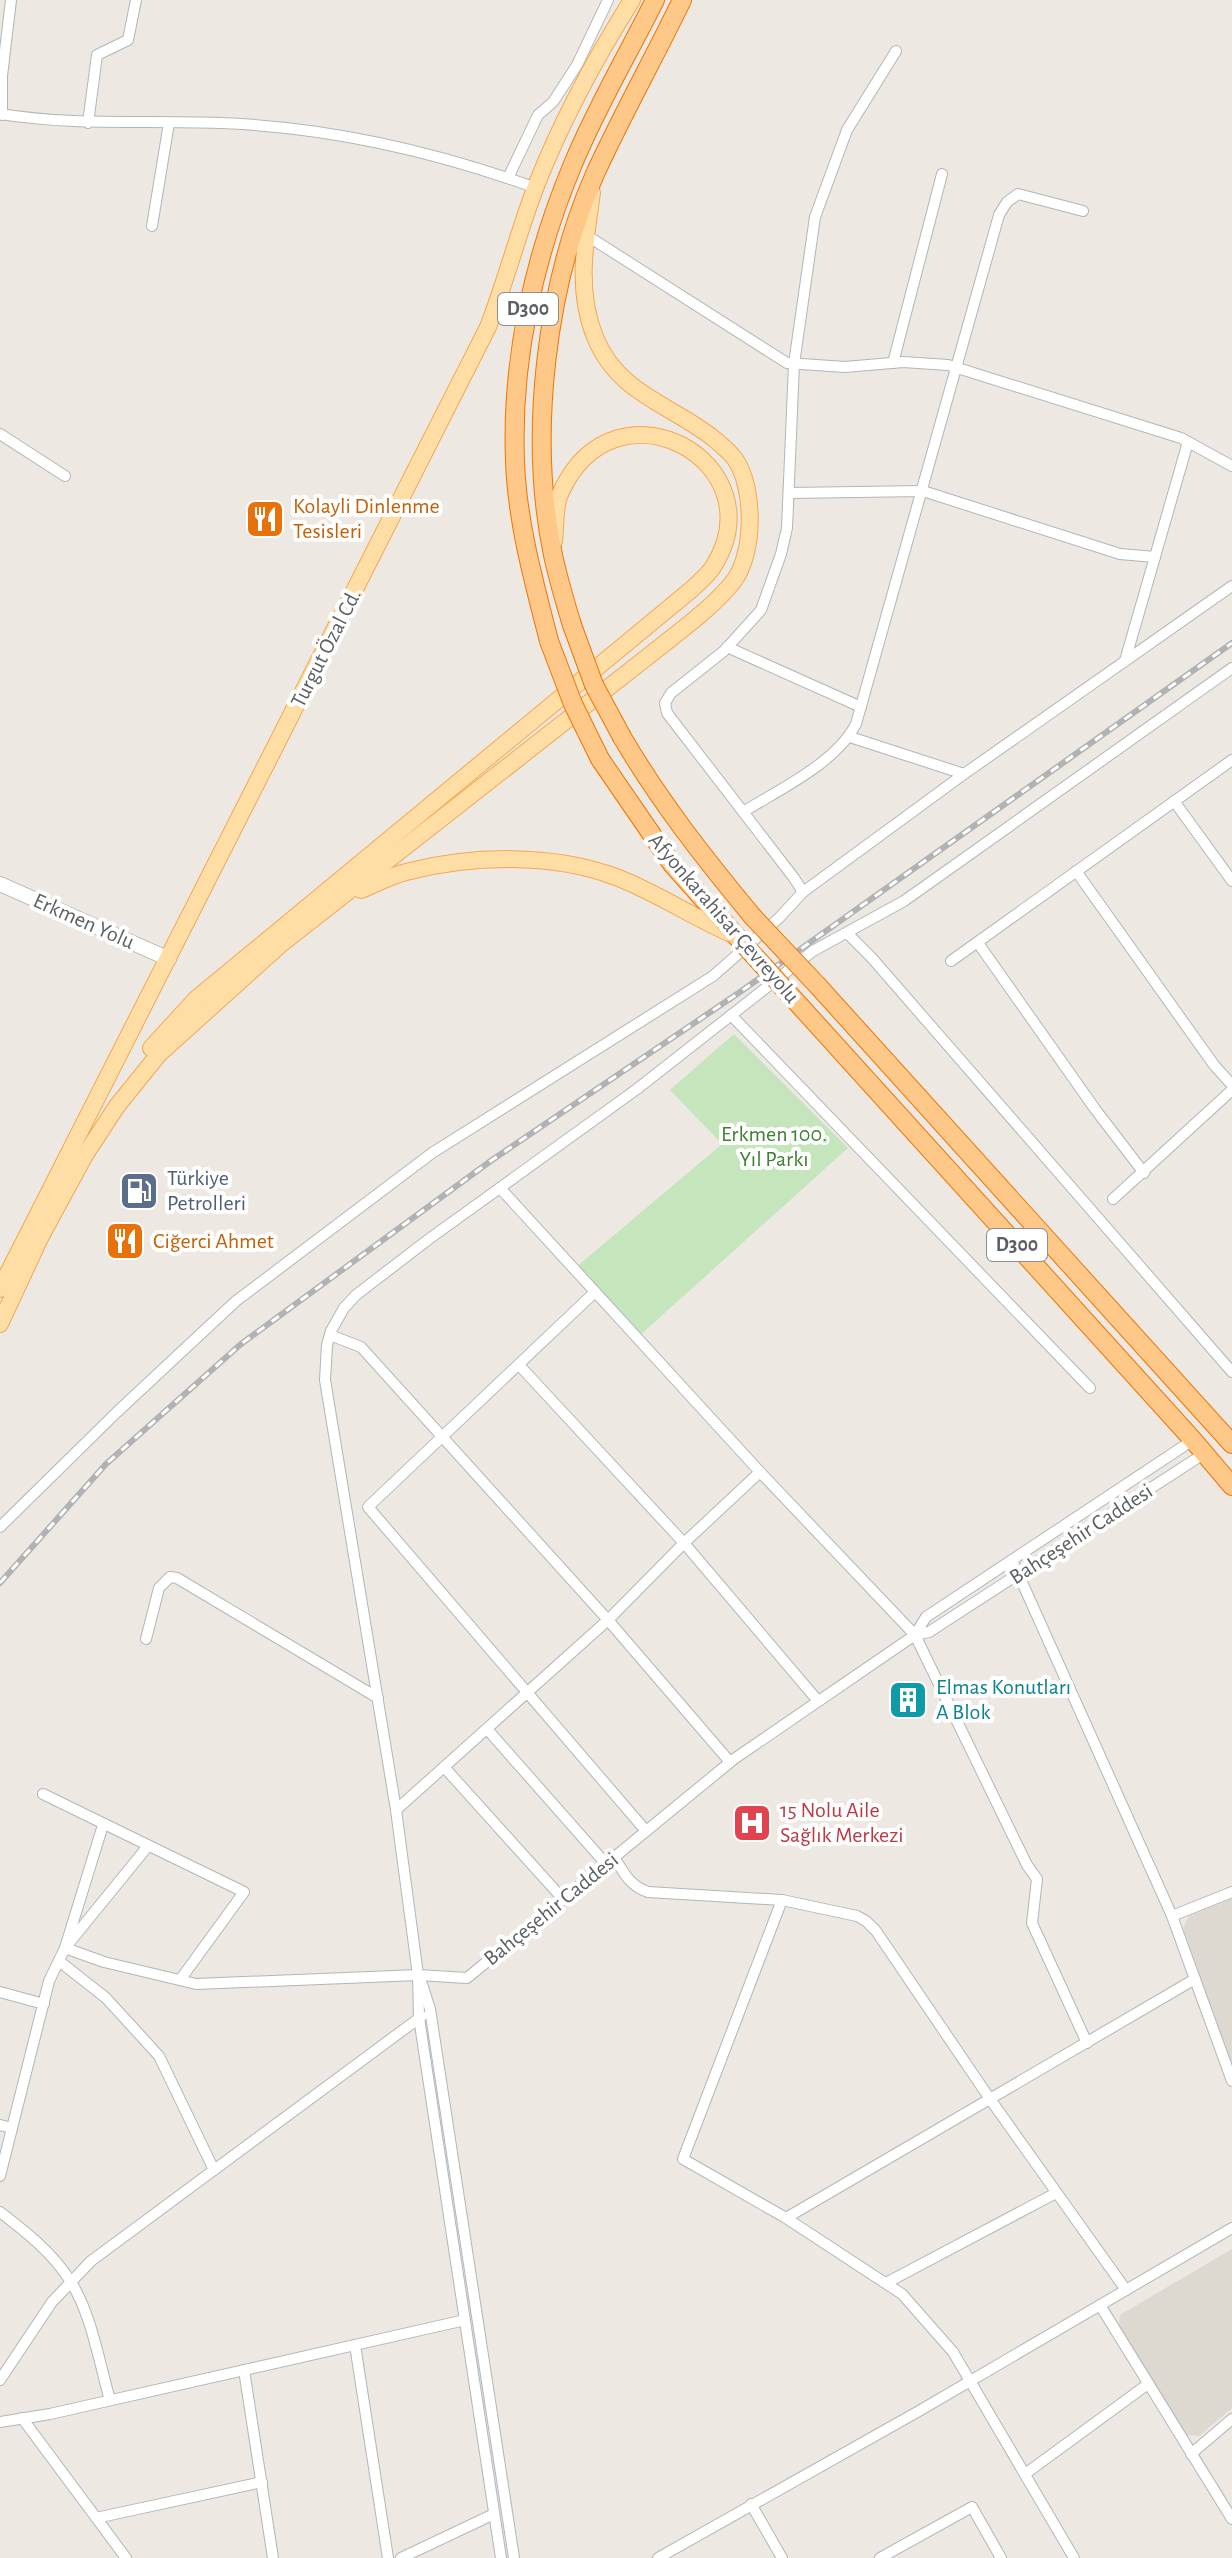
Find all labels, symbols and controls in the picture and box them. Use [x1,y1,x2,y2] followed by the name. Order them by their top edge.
[498,293,558,325] road number: D300
[293,495,440,542] place label: Kolayli Dinlenme Tesisleri
[244,498,286,540] restaurant icon: Kolayli Dinlenme Tesisleri
[287,585,365,711] street label: Turgut Özal Cd.
[644,829,804,1007] street label: Afyonkarahisar Çevreyolu
[30,889,138,953] street label: Erkmen Yolu
[721,1123,827,1170] park label: Erkmen 100. Yıl Parkı
[167,1167,246,1214] place label: Türkiye Petrolleri
[118,1170,160,1212] fuel station icon: Türkiye Petrolleri
[104,1220,146,1262] restaurant icon: Ciğerci Ahmet
[987,1229,1047,1261] road number: D300
[153,1230,274,1252] place label: Ciğerci Ahmet
[1005,1480,1157,1588] street label: Bahçeşehir Caddesi
[936,1676,1071,1723] place label: Elmas Konutları A Blok
[887,1679,929,1721] building icon: Elmas Konutları A Blok
[780,1799,904,1846] place label: 15 Nolu Aile Sağlık Merkezi
[731,1802,773,1844] hospital icon: 15 Nolu Aile Sağlık Merkezi
[480,1848,622,1970] street label: Bahçeşehir Caddesi

